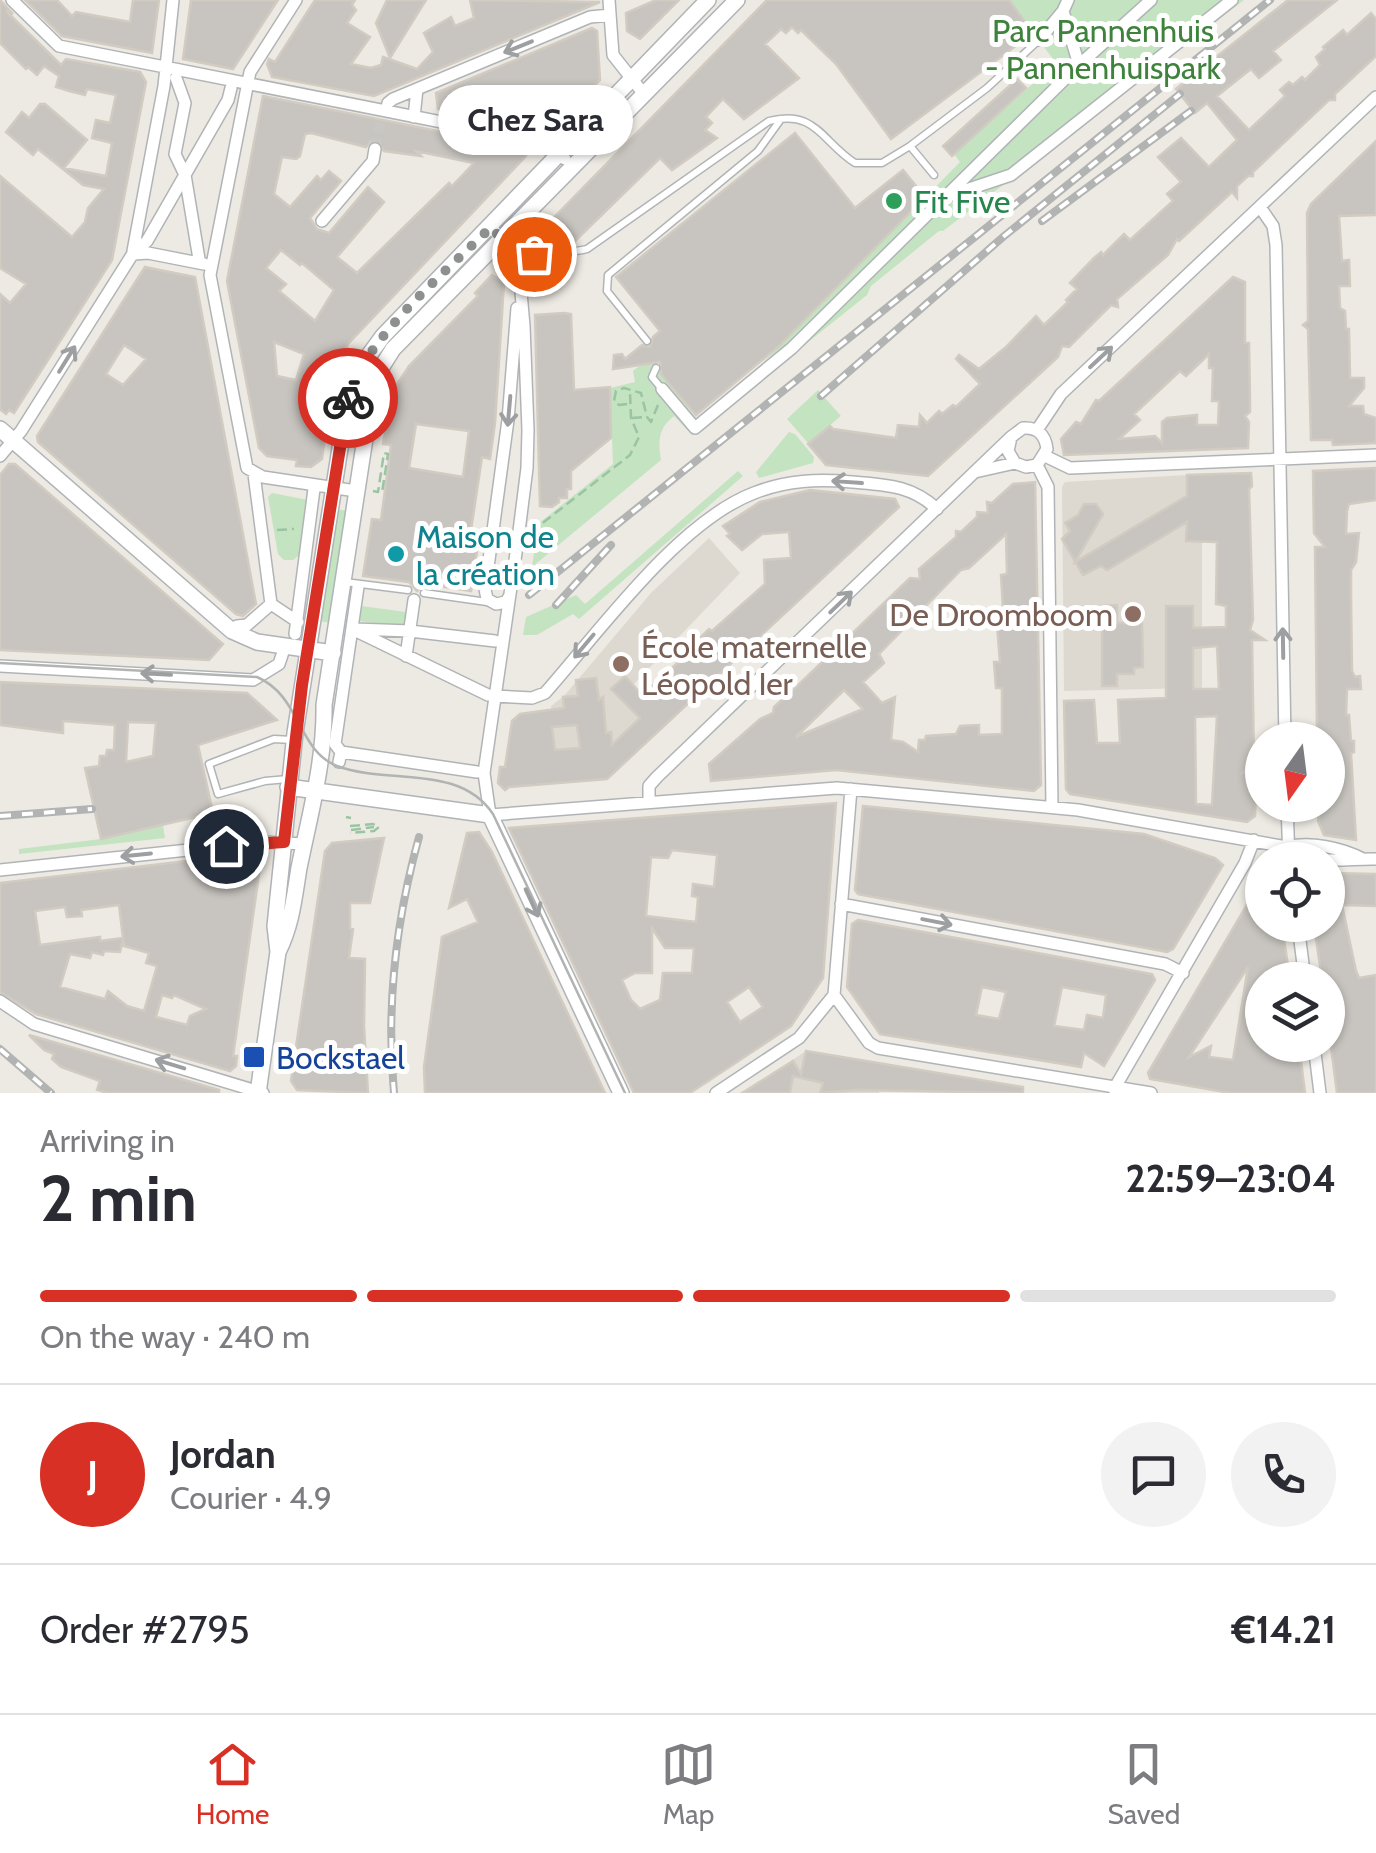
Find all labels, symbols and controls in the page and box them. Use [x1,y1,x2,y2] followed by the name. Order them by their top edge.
[985,11,1222,87] park label: Parc Pannenhuis - Pannenhuispark
[503,39,534,57] one-way arrow
[436,84,632,154] callout: Chez Sara
[467,100,604,139] text: Chez Sara
[914,182,1010,221] place label: Fit Five
[883,190,905,212] marker: Fit Five
[492,212,577,297] pin
[507,227,562,282] icon: bag
[56,345,77,374] one-way arrow
[1088,346,1113,369] one-way arrow
[298,348,398,448] courier
[321,371,376,426] icon: bike
[499,394,518,427] one-way arrow
[831,472,864,491] one-way arrow
[416,517,555,593] place label: Maison de la création
[385,543,407,565] marker: Maison de la création
[828,591,853,614] one-way arrow
[889,595,1113,634] place label: De Droomboom
[1122,603,1144,625] marker: De Droomboom
[641,627,867,703] place label: École maternelle Léopold Ier
[1274,627,1293,659] one-way arrow
[574,632,596,658] one-way arrow
[610,653,632,675] marker: École maternelle Léopold Ier
[140,664,172,683] one-way arrow
[1245,722,1345,822] north arrow
[1245,722,1345,1062] map controls
[184,804,269,889] pin
[199,819,254,874] icon: home
[1245,842,1345,942] button: locate
[120,846,152,865] one-way arrow
[524,887,543,917] one-way arrow
[920,913,952,932] one-way arrow
[1245,962,1345,1062] button: layers
[276,1038,405,1077] place label: Bockstael
[241,1044,267,1070] marker: Bockstael
[155,1054,186,1072] one-way arrow
[40,1121,175,1160] text: Arriving in
[1126,1155,1336,1202] text: 22:59–23:04
[40,1158,197,1237] text: 2 min
[40,1317,310,1356] text: On the way · 240 m
[1101,1422,1206,1527] button: chat
[1231,1422,1336,1527] button: phone
[170,1431,276,1478] text: Jordan
[87,1451,98,1498] text: J
[170,1478,332,1517] text: Courier · 4.9
[40,1606,250,1653] text: Order #2795
[1231,1606,1336,1653] text: €14.21
[196,1737,269,1831] tab: Home
[661,1737,716,1831] tab: Map
[1108,1737,1180,1831] tab: Saved

